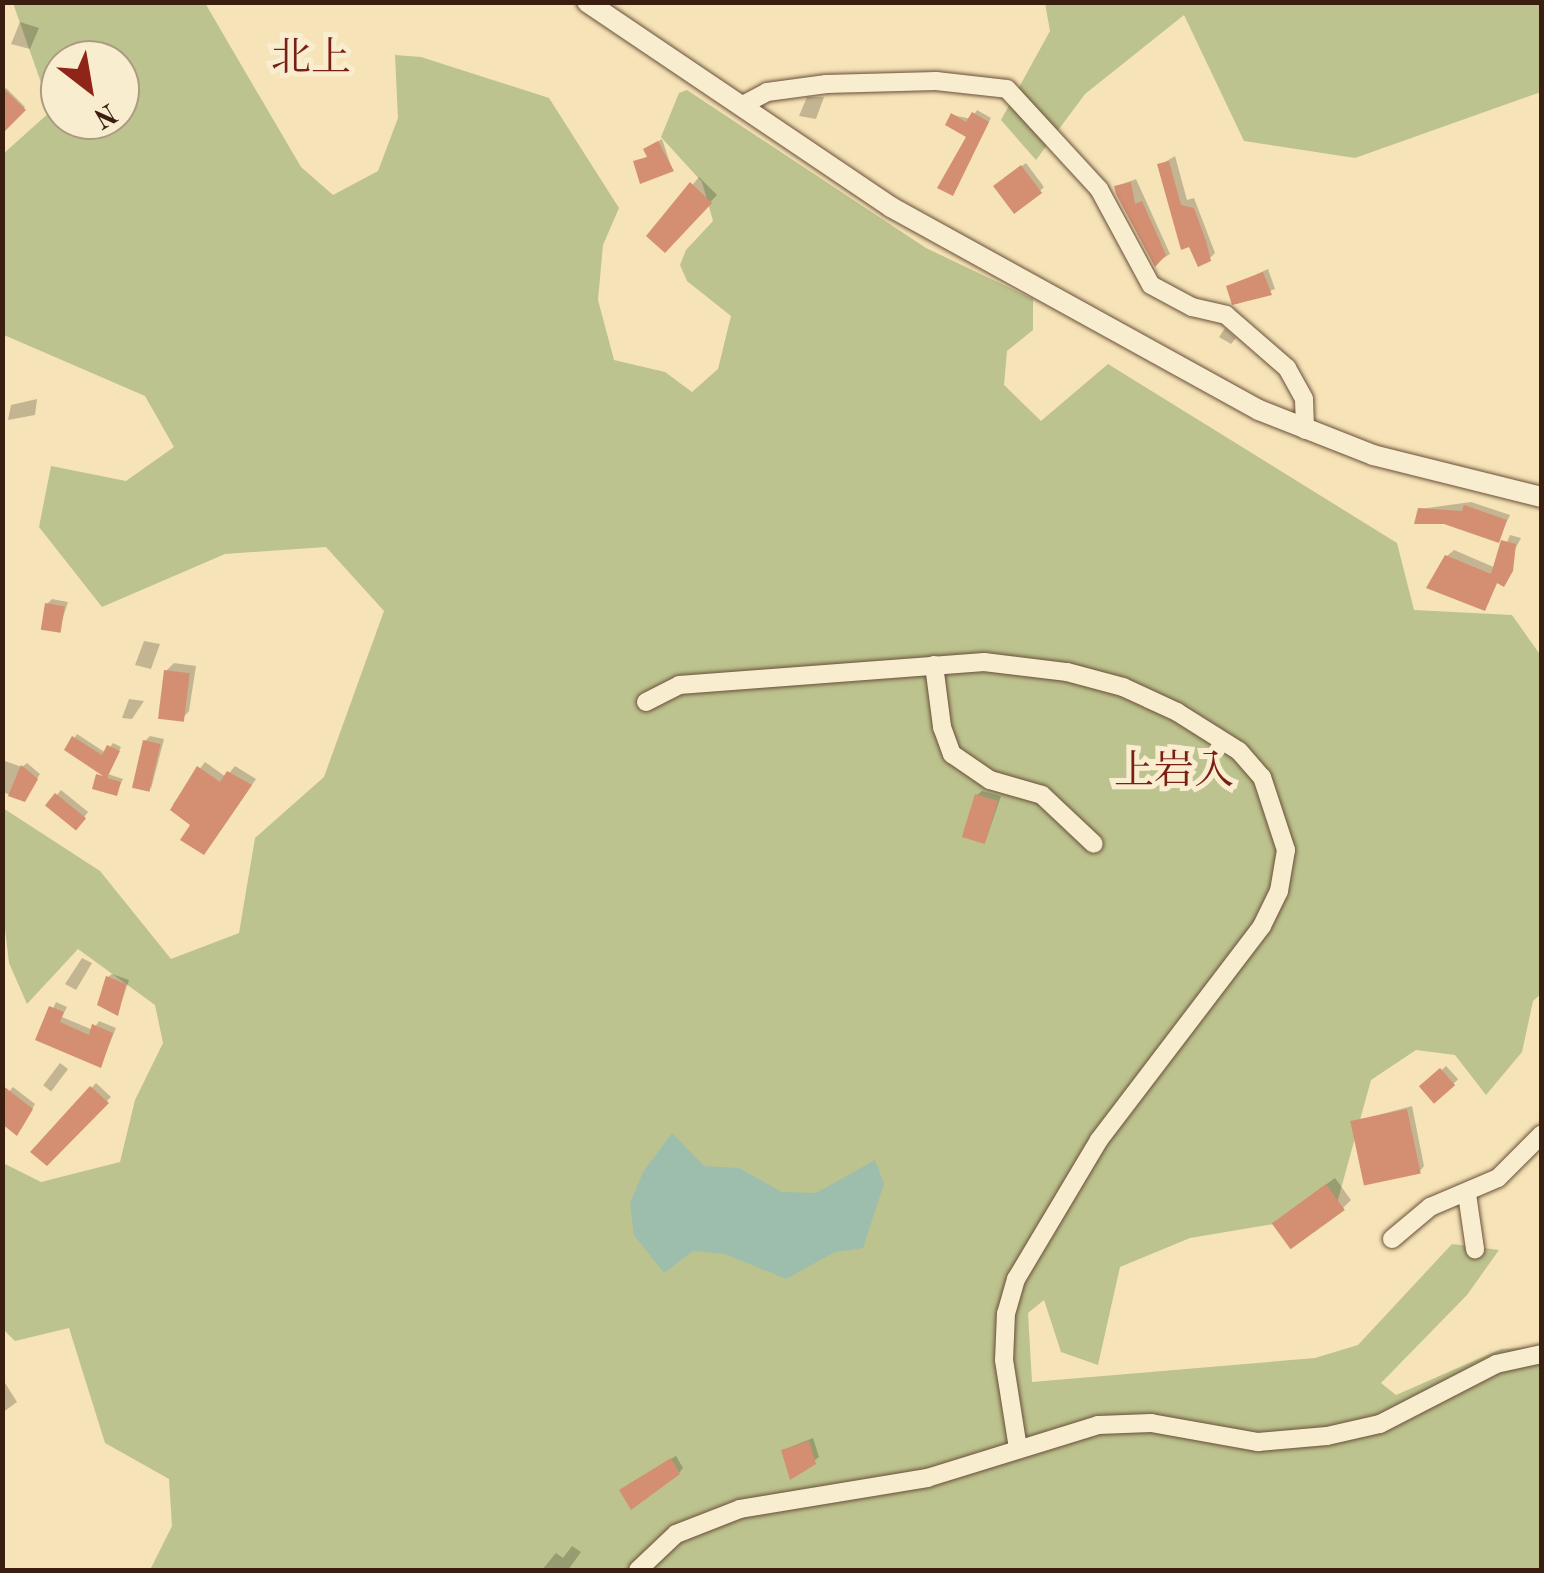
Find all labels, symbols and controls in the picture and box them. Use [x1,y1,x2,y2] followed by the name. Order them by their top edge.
[271,36,351,84] district label: 北上
[40,40,140,140] north arrow
[88,96,121,132] text: N
[1114,749,1234,797] district label: 上岩入

